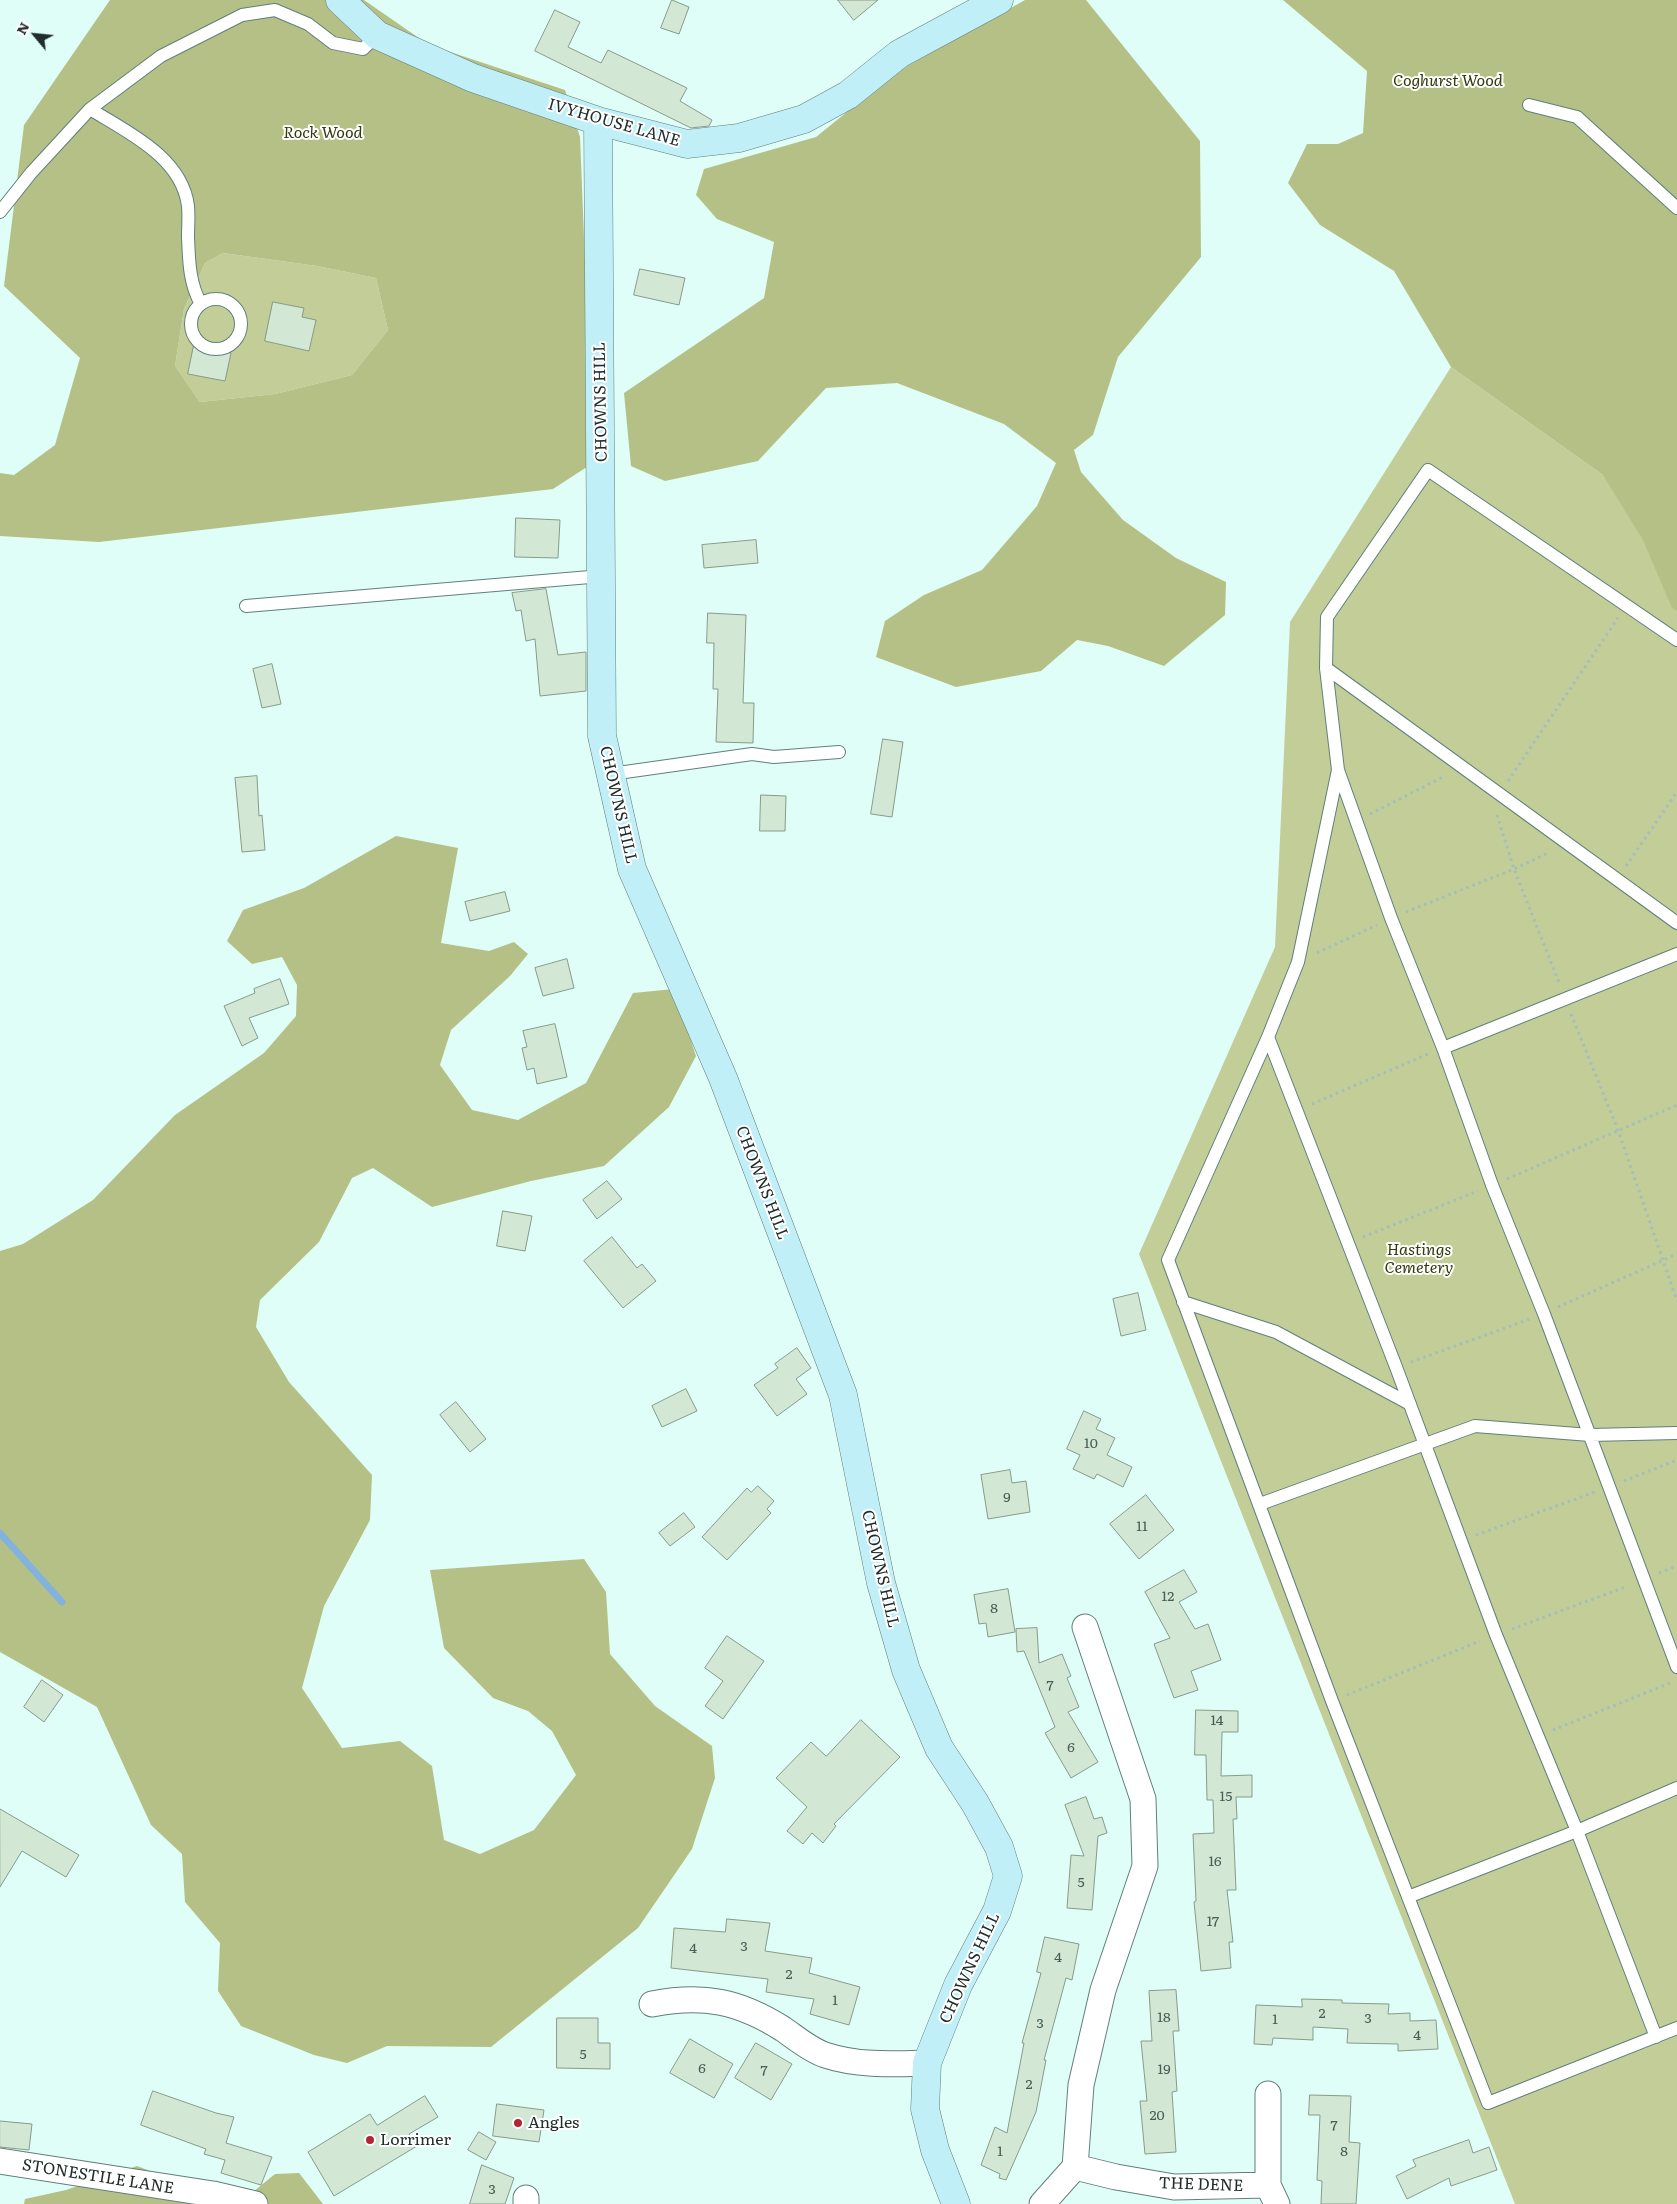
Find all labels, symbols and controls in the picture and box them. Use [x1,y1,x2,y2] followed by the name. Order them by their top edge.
[10,10,60,60] north arrow
[10,18,33,38] text: N
[1393,71,1503,91] park label: Coghurst Wood
[546,95,682,151] street label: IVYHOUSE LANE
[283,123,363,143] park label: Rock Wood
[590,342,612,462] street label: CHOWNS HILL
[595,744,641,866] street label: CHOWNS HILL
[731,1123,793,1243] street label: CHOWNS HILL
[1385,1240,1453,1278] park label: Hastings Cemetery
[1084,1436,1098,1452] house number: 10
[1003,1490,1011,1506] house number: 9
[857,1508,903,1630] street label: CHOWNS HILL
[1136,1519,1148,1535] house number: 11
[1162,1589,1174,1605] house number: 12
[990,1601,998,1617] house number: 8
[1046,1678,1054,1694] house number: 7
[1211,1713,1223,1729] house number: 14
[1067,1740,1075,1756] house number: 6
[1220,1789,1232,1805] house number: 15
[1208,1854,1222,1870] house number: 16
[1077,1875,1085,1891] house number: 5
[936,1909,1004,2027] street label: CHOWNS HILL
[1207,1914,1219,1930] house number: 17
[740,1939,748,1955] house number: 3
[689,1941,697,1957] house number: 4
[1054,1950,1062,1966] house number: 4
[785,1967,793,1983] house number: 2
[832,1993,838,2009] house number: 1
[1318,2006,1326,2022] house number: 2
[1157,2010,1171,2026] house number: 18
[1364,2011,1372,2027] house number: 3
[1272,2012,1278,2028] house number: 1
[1036,2016,1044,2032] house number: 3
[1413,2028,1421,2044] house number: 4
[579,2047,587,2063] house number: 5
[698,2061,706,2077] house number: 6
[1157,2062,1171,2078] house number: 19
[760,2063,768,2079] house number: 7
[1025,2077,1033,2093] house number: 2
[1149,2108,1165,2124] house number: 20
[528,2113,579,2133] place label: Angles
[512,2117,524,2129] marker: Angles
[1330,2118,1338,2134] house number: 7
[380,2130,451,2150] place label: Lorrimer
[364,2134,376,2146] marker: Lorrimer
[997,2144,1003,2160] house number: 1
[1340,2144,1348,2160] house number: 8
[21,2156,175,2198] street label: STONESTILE LANE
[1158,2174,1244,2196] street label: THE DENE
[488,2182,496,2198] house number: 3

